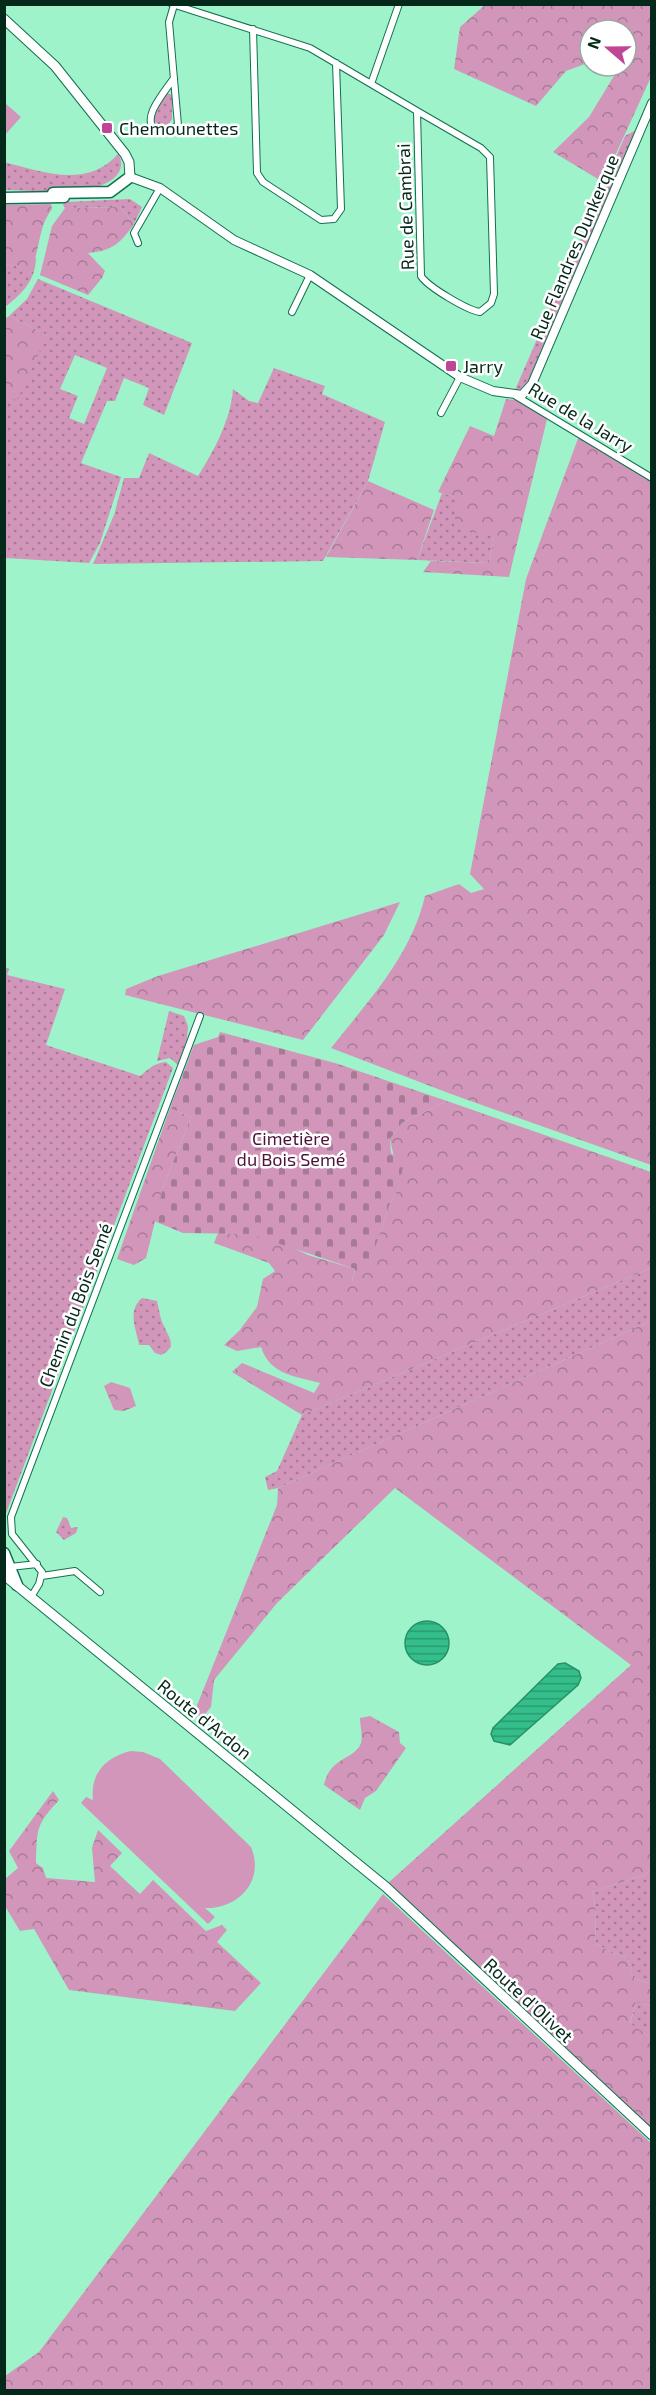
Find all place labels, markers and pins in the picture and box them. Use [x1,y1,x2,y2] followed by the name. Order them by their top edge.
[119,117,238,139] place label: Chemounettes
[100,121,114,135] marker: Chemounettes
[463,355,503,377] place label: Jarry
[444,359,458,373] marker: Jarry

